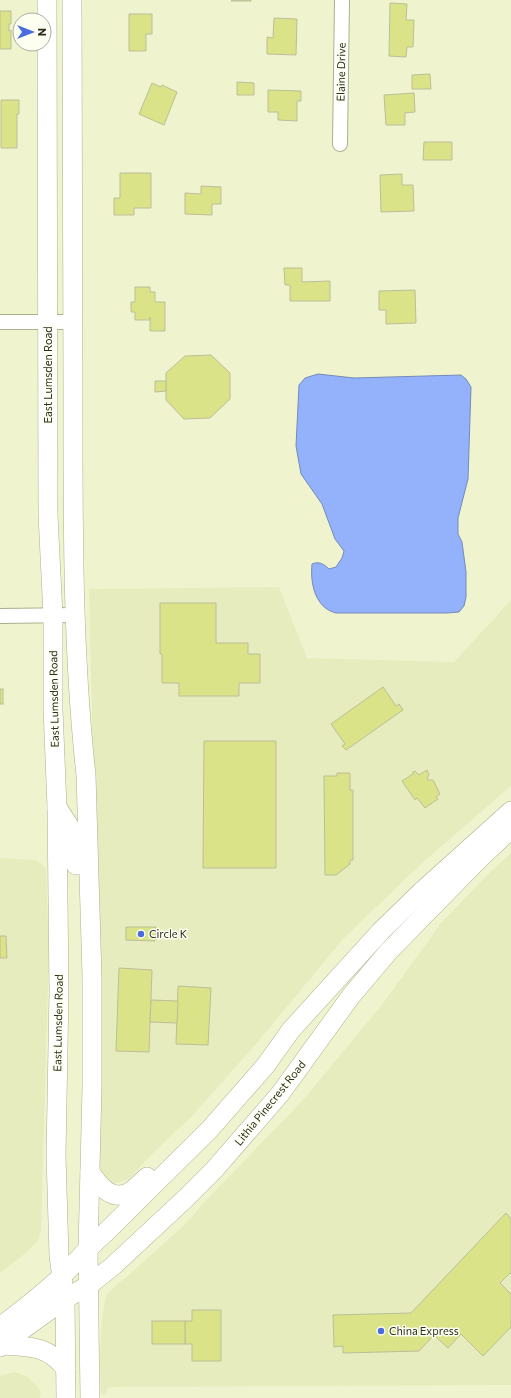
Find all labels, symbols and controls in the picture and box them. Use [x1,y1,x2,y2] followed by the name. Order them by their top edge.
[12,12,52,52] north arrow
[36,28,49,36] text: N
[333,42,348,101] street label: Elaine Drive
[41,326,54,424] street label: East Lumsden Road
[46,650,61,748] street label: East Lumsden Road
[149,927,188,940] place label: Circle K
[136,929,146,939] marker: Circle K
[50,974,65,1072] street label: East Lumsden Road
[231,1058,308,1148] street label: Lithia Pinecrest Road
[389,1324,459,1337] place label: China Express
[376,1326,386,1336] marker: China Express

